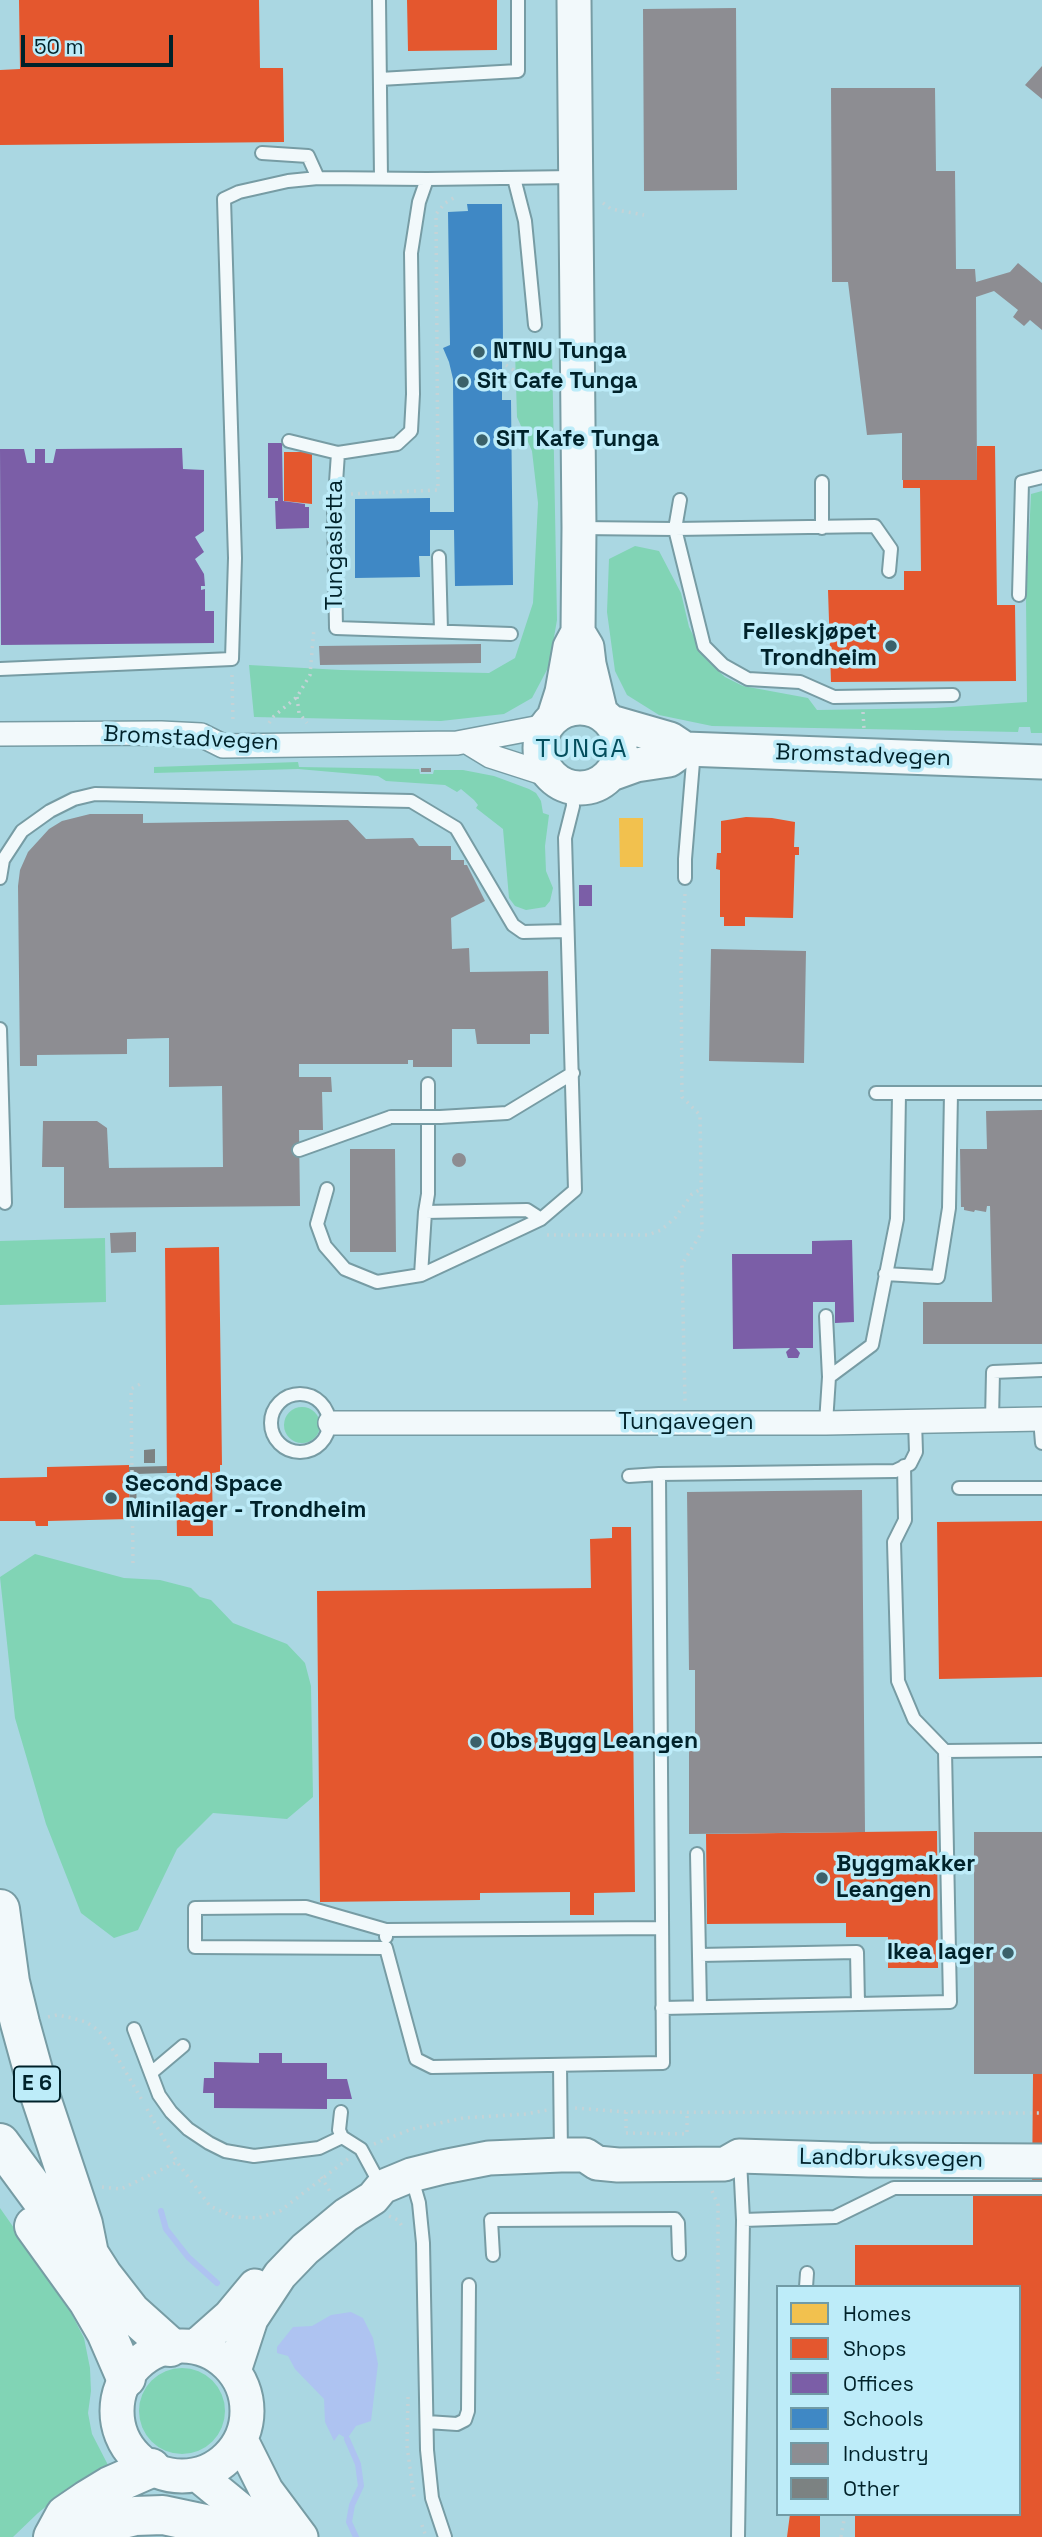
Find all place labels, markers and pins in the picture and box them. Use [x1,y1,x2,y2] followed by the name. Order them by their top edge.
[493,338,627,366] place label: NTNU Tunga
[471,344,487,360] marker: NTNU Tunga
[477,368,638,396] place label: Sit Cafe Tunga
[455,374,471,390] marker: Sit Cafe Tunga
[496,426,659,454] place label: SiT Kafe Tunga
[474,432,490,448] marker: SiT Kafe Tunga
[743,619,877,673] place label: Felleskjøpet Trondheim
[883,638,899,654] marker: Felleskjøpet Trondheim
[125,1471,366,1525] place label: Second Space Minilager - Trondheim
[103,1490,119,1506] marker: Second Space Minilager - Trondheim
[490,1728,698,1756] place label: Obs Bygg Leangen
[468,1734,484,1750] marker: Obs Bygg Leangen
[836,1851,975,1905] place label: Byggmakker Leangen
[814,1870,830,1886] marker: Byggmakker Leangen
[887,1939,994,1967] place label: Ikea lager
[1000,1945,1016,1961] marker: Ikea lager

